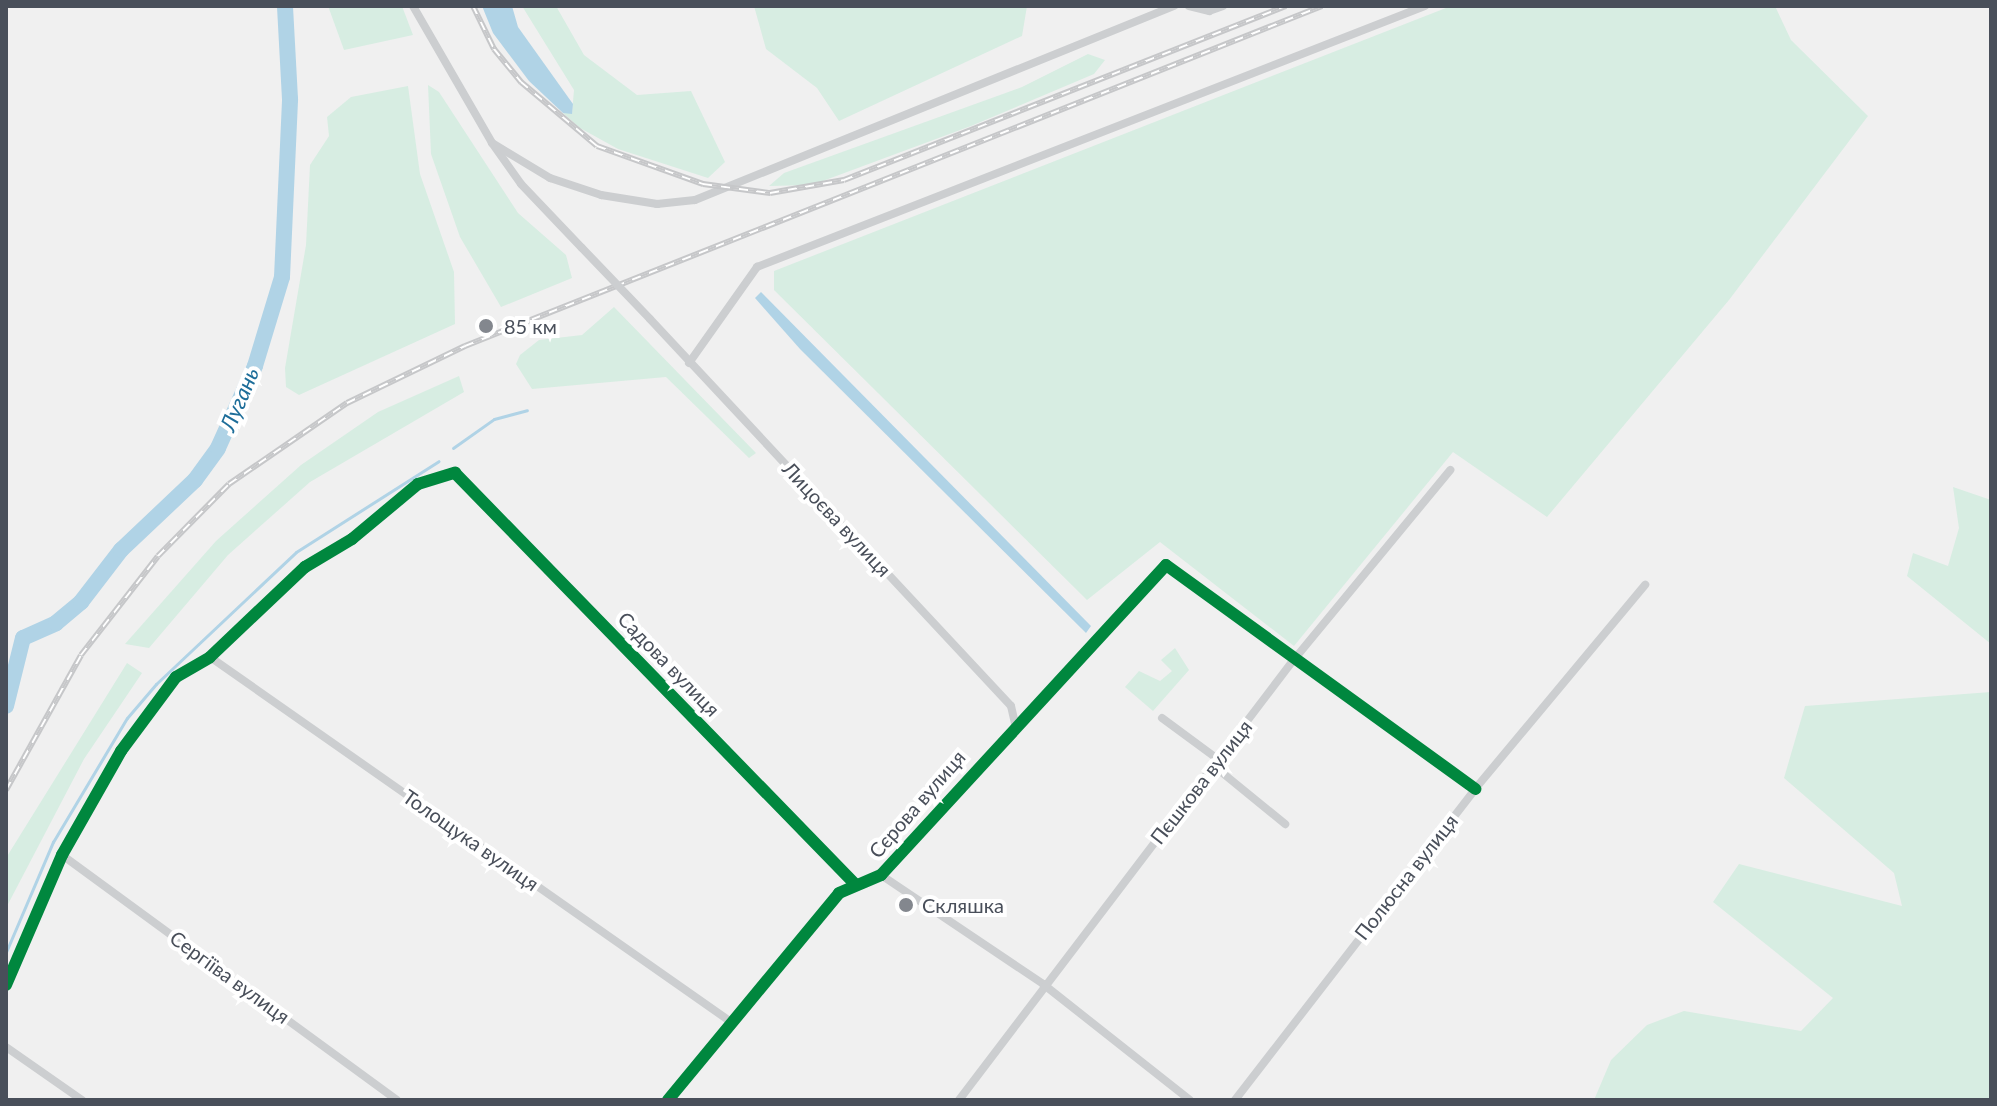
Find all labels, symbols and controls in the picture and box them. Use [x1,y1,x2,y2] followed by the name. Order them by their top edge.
[504,314,557,338] place label: 85 км
[475,315,497,337] marker: 85 км
[214,363,264,435] water label: Лугань
[778,457,896,581] street label: Лицоєва вулиця
[613,607,725,721] street label: Садова вулиця
[1145,715,1257,849] street label: Пєшкова вулиця
[864,745,970,863] street label: Сєрова вулиця
[398,784,544,896] street label: Толощука вулиця
[1349,809,1463,945] street label: Полюсна вулиця
[922,893,1004,917] place label: Скляшка
[897,896,915,914] marker: Скляшка
[165,926,295,1028] street label: Сергіїва вулиця

